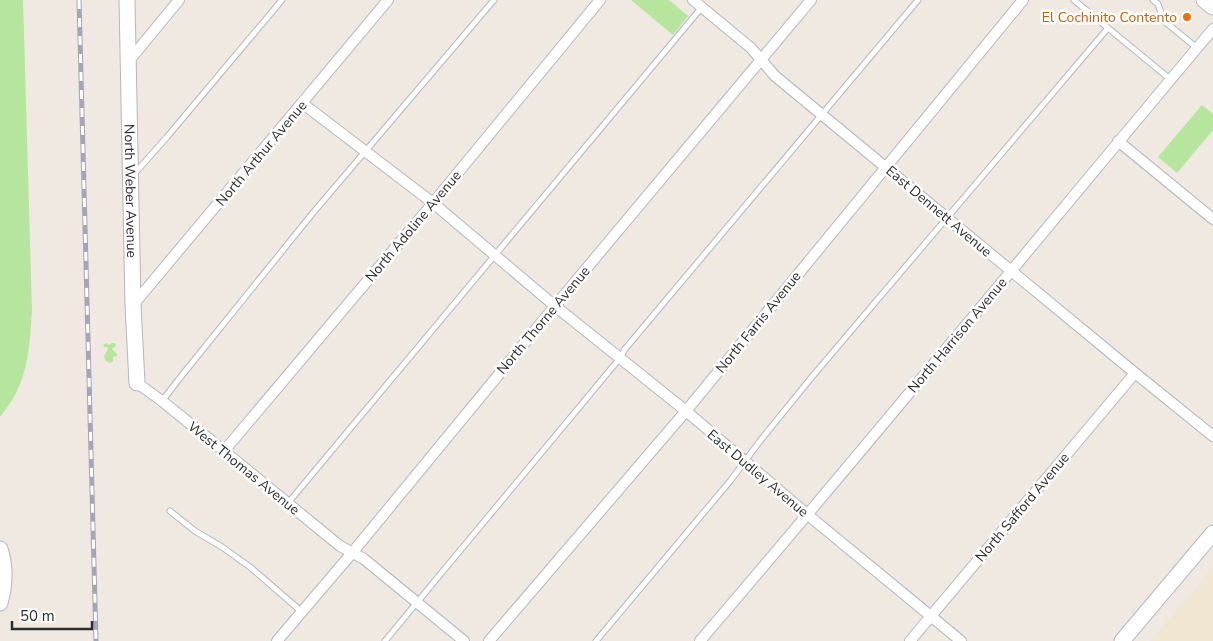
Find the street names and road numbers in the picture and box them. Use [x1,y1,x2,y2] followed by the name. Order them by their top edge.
[212,96,311,210] street label: North Arthur Avenue
[119,124,141,258] street label: North Weber Avenue
[882,161,996,261] street label: East Dennett Avenue
[361,167,466,286] street label: North Adoline Avenue
[492,262,594,378] street label: North Thorne Avenue
[711,267,805,377] street label: North Farris Avenue
[903,274,1011,397] street label: North Harrison Avenue
[184,417,304,519] street label: West Thomas Avenue
[703,425,812,521] street label: East Dudley Avenue
[971,449,1074,566] street label: North Safford Avenue

